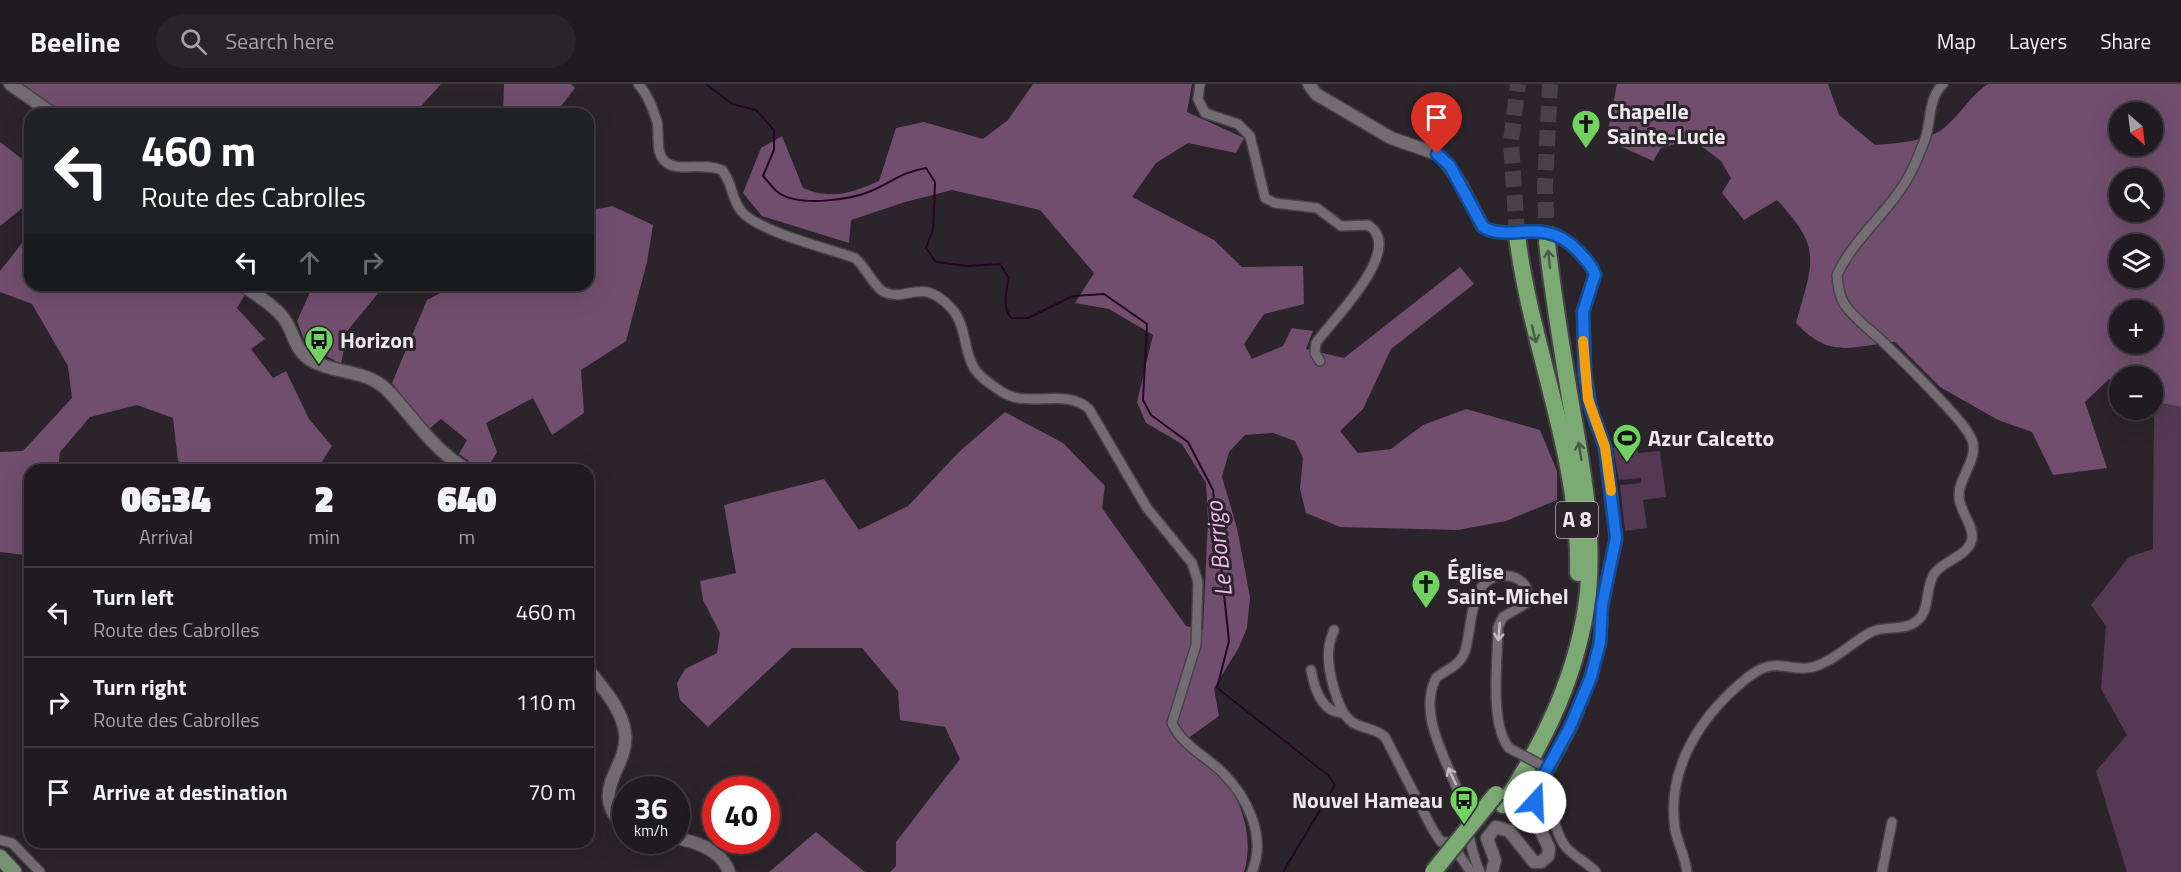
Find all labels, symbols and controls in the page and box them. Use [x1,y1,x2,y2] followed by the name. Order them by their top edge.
[156,14,576,68] search box
[30,20,120,63] text: Beeline
[225,24,334,58] text: Search here
[177,25,210,58] icon: search
[1937,25,1976,57] text: Map
[2009,25,2067,57] text: Layers
[2100,25,2151,57] text: Share
[1411,92,1462,154] pin
[1607,94,1726,153] place label: Chapelle Sainte-Lucie
[1420,101,1453,134] icon: arrive
[2109,102,2163,156] north arrow
[2109,102,2163,420] map controls
[1570,108,1602,150] church icon: Chapelle Sainte-Lucie
[141,118,256,182] text: 460 m
[42,132,120,210] icon: left
[2109,168,2163,222] button: search
[141,176,366,217] text: Route des Cabrolles
[2109,234,2163,288] button: layers
[230,246,263,279] icon: left
[293,246,326,279] icon: ahead
[356,246,389,279] icon: right
[1543,249,1554,269] one-way arrow
[2109,300,2163,354] button: +
[340,323,414,357] place label: Horizon
[303,324,335,366] bus stop icon: Horizon
[1529,324,1541,343] one-way arrow
[2109,366,2163,420] button: −
[1648,421,1774,455] place label: Azur Calcetto
[1611,422,1643,464] sports icon: Azur Calcetto
[1574,442,1585,462] one-way arrow
[121,471,211,526] text: 06:34
[314,471,334,526] text: 2
[437,471,497,526] text: 640
[1195,499,1241,598] water label: Le Borrigo
[1556,502,1598,538] road number: A 8
[139,521,193,552] text: Arrival
[308,521,340,552] text: min
[459,521,475,552] text: m
[1447,554,1569,613] place label: Église Saint-Michel
[1410,568,1442,610] church icon: Église Saint-Michel
[93,580,174,614] text: Turn left
[516,595,576,629] text: 460 m
[42,596,75,629] icon: left
[93,614,260,645] text: Route des Cabrolles
[1493,622,1504,641] one-way arrow
[93,670,187,704] text: Turn right
[516,685,576,719] text: 110 m
[42,686,75,719] icon: right
[93,704,260,735] text: Route des Cabrolles
[1446,767,1457,785] one-way arrow
[1503,770,1567,834] position arrow
[93,775,288,809] text: Arrive at destination
[528,775,576,809] text: 70 m
[42,776,75,809] icon: arrive
[702,776,780,854] speed limit sign: 40
[1292,783,1443,817] place label: Nouvel Hameau
[1448,784,1480,826] bus stop icon: Nouvel Hameau
[634,785,668,831] text: 36
[634,819,668,842] text: km/h

